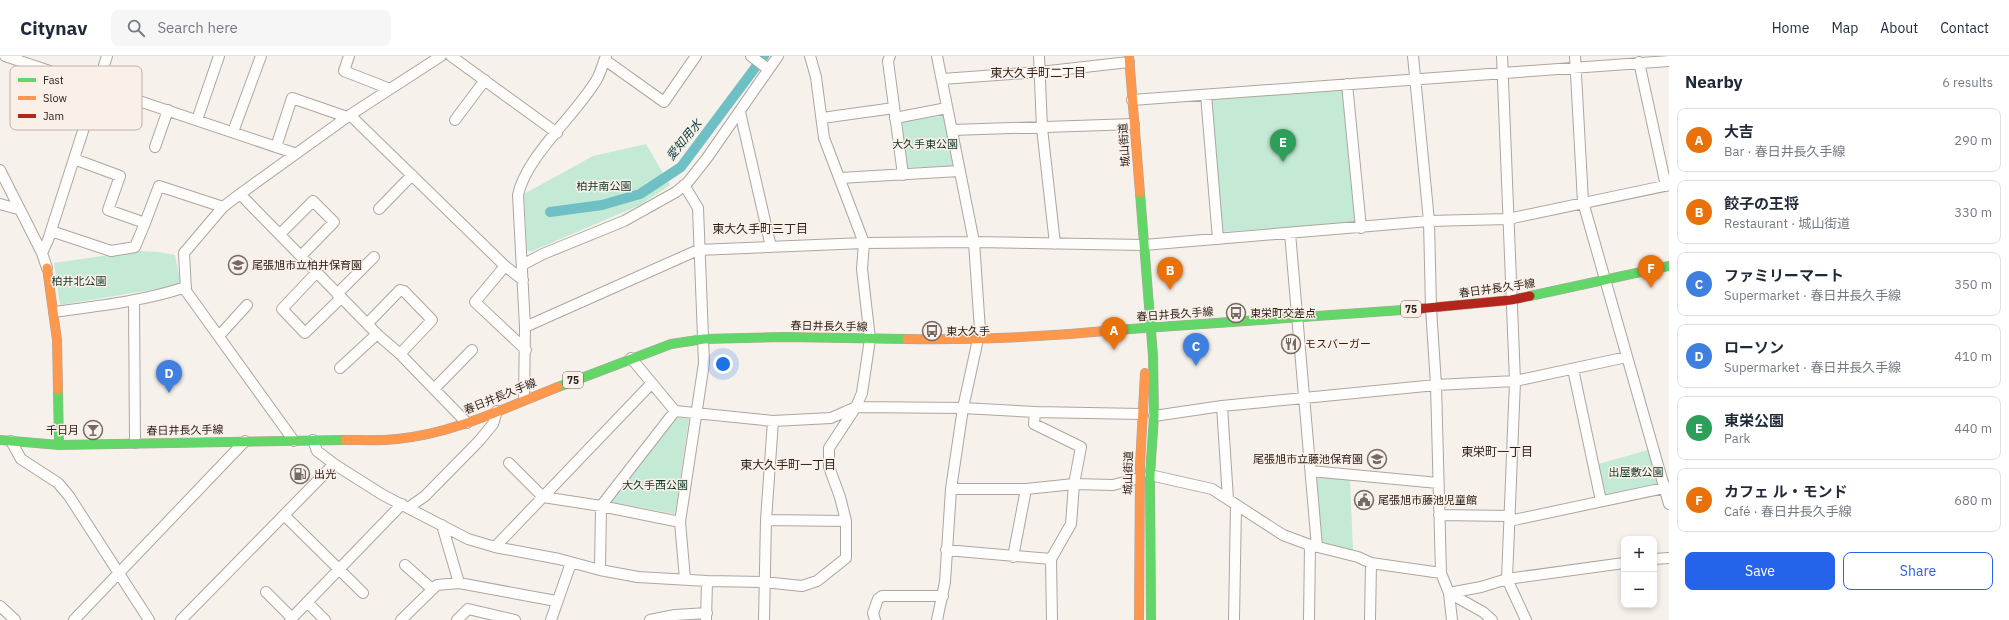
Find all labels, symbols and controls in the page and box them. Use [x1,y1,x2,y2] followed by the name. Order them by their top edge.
[111,10,391,46] search box
[20,16,87,40] text: Citynav
[125,17,147,39] icon: search
[157,18,238,37] text: Search here
[1772,19,1809,37] text: Home
[1831,19,1858,37] text: Map
[1880,19,1918,37] text: About
[1940,19,1989,37] text: Contact
[990,65,1086,80] district label: 東大久手町二丁目
[10,66,142,130] legend
[1685,71,1743,93] text: Nearby
[43,73,64,87] text: Fast
[1942,74,1993,91] text: 6 results
[43,91,67,105] text: Slow
[43,109,64,123] text: Jam
[663,115,706,163] water label: 愛知用水
[1724,122,1754,141] text: 大吉
[1115,123,1133,167] street label: 城山街道
[1270,129,1296,162] pin: E
[1695,132,1703,149] text: A
[1954,132,1992,149] text: 290 m
[892,137,958,151] park label: 大久手東公園
[1724,143,1846,160] text: Bar · 春日井長久手線
[577,179,632,193] park label: 柏井南公園
[1724,194,1799,213] text: 餃子の王将
[1695,204,1703,221] text: B
[1954,204,1992,221] text: 330 m
[1724,215,1850,232] text: Restaurant · 城山街道
[712,221,808,236] district label: 東大久手町三丁目
[227,254,249,276] school or university icon: 尾張旭市立柏井保育園
[1638,255,1664,288] pin: F
[1157,257,1183,290] pin: B
[252,258,362,272] place label: 尾張旭市立柏井保育園
[1724,266,1844,285] text: ファミリーマート
[52,274,107,288] park label: 柏井北公園
[1458,276,1536,300] street label: 春日井長久手線
[1695,276,1703,293] text: C
[1954,276,1992,293] text: 350 m
[1724,287,1901,304] text: Supermarket · 春日井長久手線
[1401,301,1421,317] road number: 75
[1225,302,1247,324] bus stop icon: 東栄町交差点
[1136,304,1214,324] street label: 春日井長久手線
[1250,306,1316,320] place label: 東栄町交差点
[1101,317,1127,350] pin: A
[790,318,868,334] street label: 春日井長久手線
[921,320,943,342] bus stop icon: 東大久手
[946,324,990,338] place label: 東大久手
[1183,333,1209,366] pin: C
[1280,333,1302,355] restaurant icon: モスバーガー
[1305,337,1371,351] place label: モスバーガー
[1724,338,1784,357] text: ローソン
[1694,348,1704,365] text: D
[1954,348,1992,365] text: 410 m
[713,354,733,374] your location
[1724,359,1901,376] text: Supermarket · 春日井長久手線
[156,360,182,393] pin: D
[563,372,583,388] road number: 75
[462,375,538,417] street label: 春日井長久手線
[1724,411,1784,430] text: 東栄公園
[82,419,104,441] bar icon: 千日月
[1695,420,1703,437] text: E
[1954,420,1992,437] text: 440 m
[146,422,224,438] street label: 春日井長久手線
[46,423,79,437] place label: 千日月
[1724,430,1750,447] text: Park
[1461,444,1533,459] district label: 東栄町一丁目
[1366,448,1388,470] school or university icon: 尾張旭市立藤池保育園
[1121,451,1135,495] street label: 城山街道
[1253,452,1363,466] place label: 尾張旭市立藤池保育園
[740,457,836,472] district label: 東大久手町一丁目
[289,463,311,485] fuel station icon: 出光
[1609,465,1664,479] park label: 出屋敷公園
[314,467,336,481] place label: 出光
[622,478,688,492] park label: 大久手西公園
[1724,482,1848,501] text: カフェ ル・モンド
[1353,489,1375,511] public building icon: 尾張旭市藤池児童館
[1695,492,1703,509] text: F
[1954,492,1992,509] text: 680 m
[1378,493,1477,507] place label: 尾張旭市藤池児童館
[1724,503,1852,520] text: Café · 春日井長久手線
[1621,536,1657,608] map controls
[1621,536,1657,572] button: +
[1685,552,1835,590] button: Save
[1843,552,1993,590] button: Share
[1621,572,1657,608] button: −

